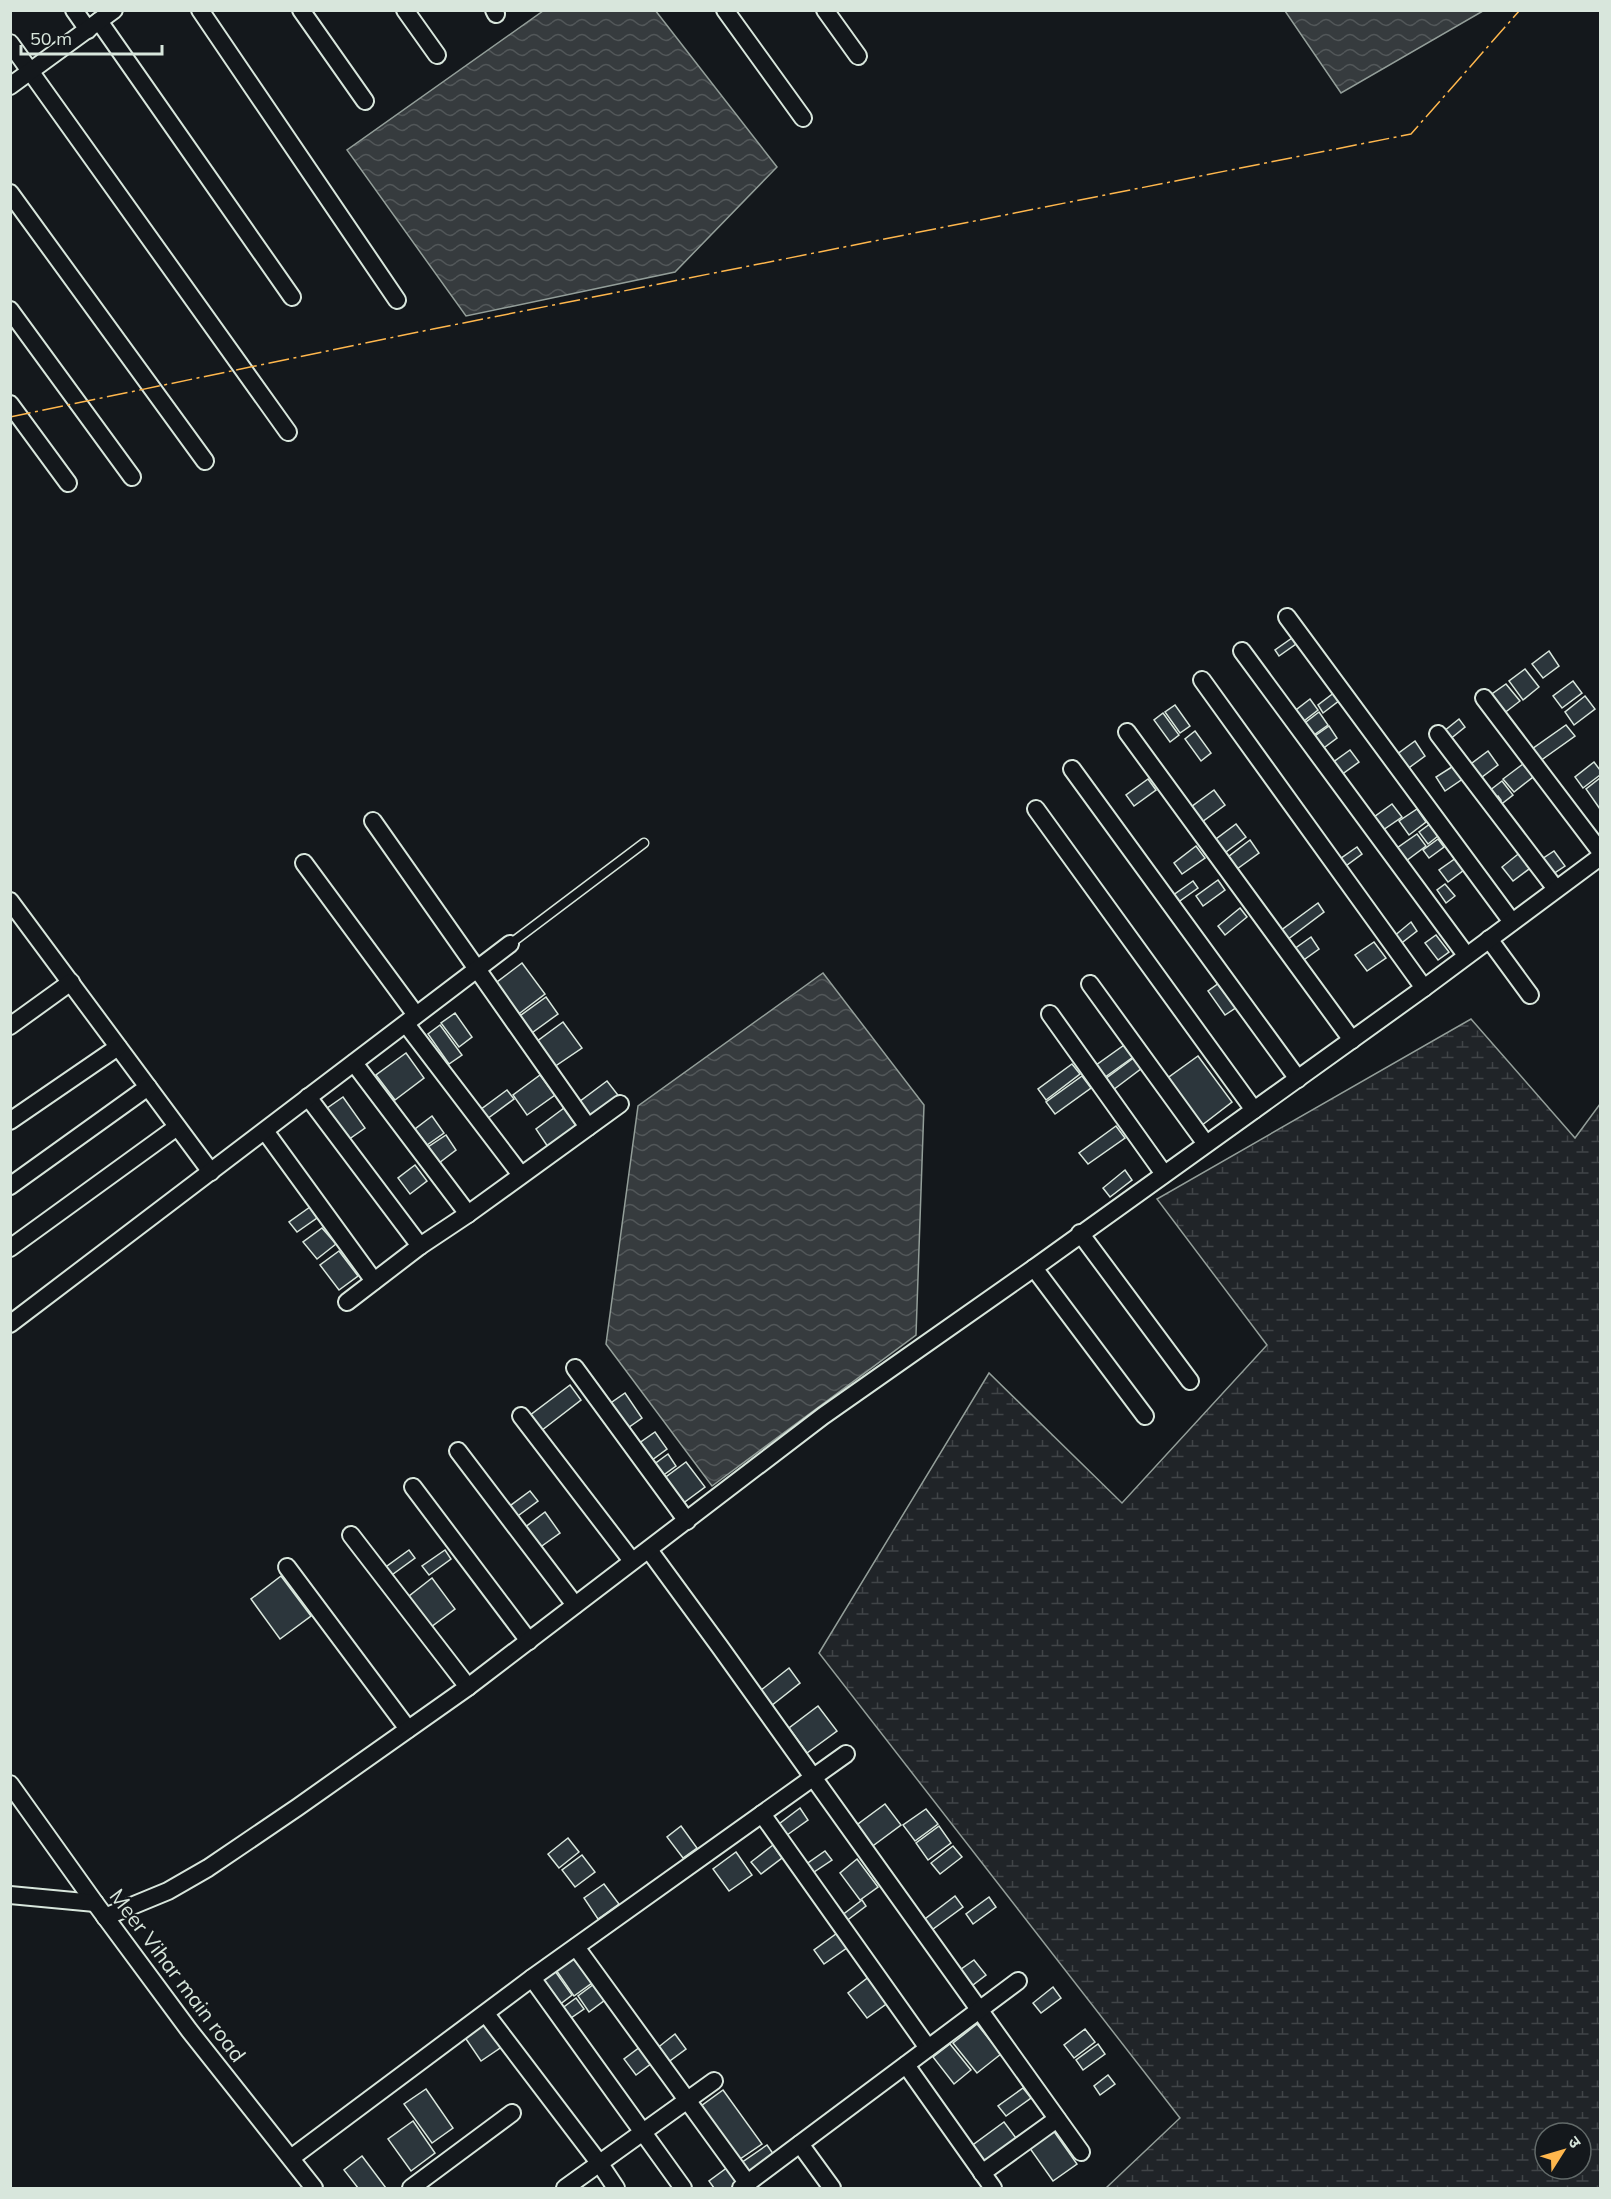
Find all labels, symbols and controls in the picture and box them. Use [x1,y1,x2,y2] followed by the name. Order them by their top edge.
[21,18,162,56] scale bar
[30,27,72,50] text: 50 m
[104,1883,252,2067] street label: Meer Vihar main road
[1533,2121,1593,2181] north arrow
[1564,2132,1586,2152] text: उ

